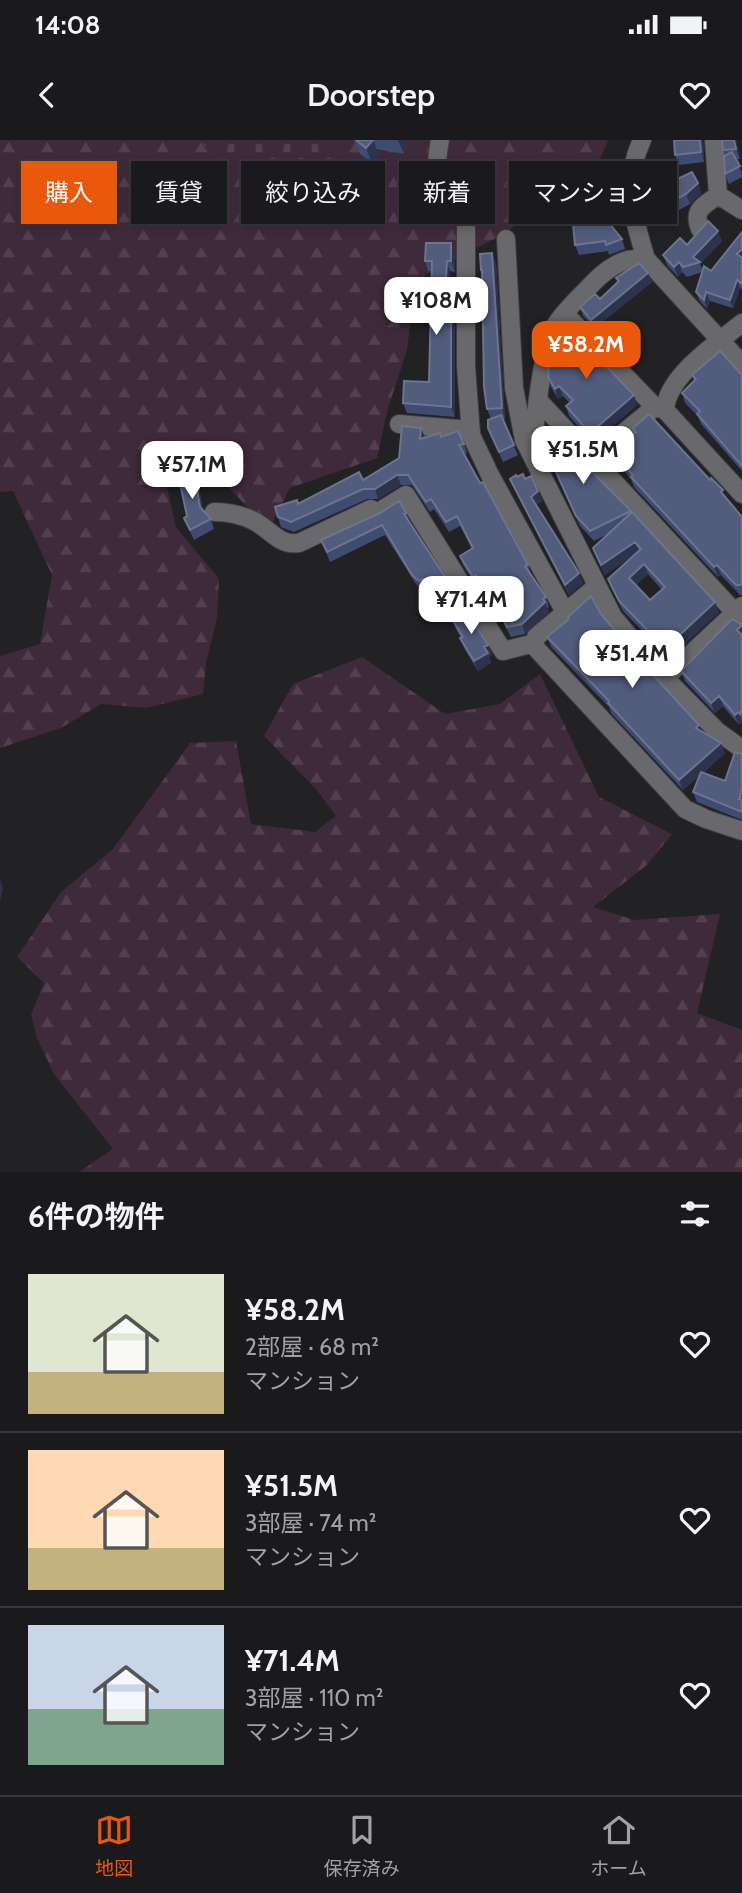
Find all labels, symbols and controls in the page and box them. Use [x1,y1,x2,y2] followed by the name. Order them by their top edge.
[35,9,101,41] text: 14:08
[307,75,435,114] text: Doorstep
[28,76,66,114] icon: back
[676,76,714,114] icon: heart
[21,161,117,224] chip: 購入
[131,161,227,224] chip: 賃貸
[241,161,385,224] chip: 絞り込み
[399,161,495,224] chip: 新着
[509,161,677,224] chip: マンション
[387,278,485,337] pin: ¥108M
[400,286,472,314] text: ¥108M
[529,322,643,381] pin: ¥58.2M
[548,330,624,358] text: ¥58.2M
[526,426,640,486] pin: ¥51.5M
[547,435,619,463] text: ¥51.5M
[135,442,249,501] pin: ¥57.1M
[157,450,227,478] text: ¥57.1M
[414,576,528,636] pin: ¥71.4M
[435,585,507,613] text: ¥71.4M
[575,630,689,690] pin: ¥51.4M
[595,639,669,667] text: ¥51.4M
[676,1195,714,1233] icon: filters
[28,1198,165,1235] text: 6件の物件
[245,1291,345,1328] text: ¥58.2M
[84,1302,168,1386] icon: home
[676,1325,714,1363] icon: heart
[245,1333,379,1361] text: 2部屋 · 68 m²
[245,1367,360,1395] text: マンション
[245,1467,338,1504] text: ¥51.5M
[84,1478,168,1562] icon: home
[676,1501,714,1539] icon: heart
[245,1509,376,1537] text: 3部屋 · 74 m²
[245,1543,360,1571] text: マンション
[245,1642,340,1679] text: ¥71.4M
[84,1653,168,1737] icon: home
[676,1676,714,1714] icon: heart
[245,1684,383,1712] text: 3部屋 · 110 m²
[245,1718,360,1746] text: マンション
[95,1811,133,1880] tab: 地図
[324,1811,400,1880] tab: 保存済み
[590,1811,647,1880] tab: ホーム

